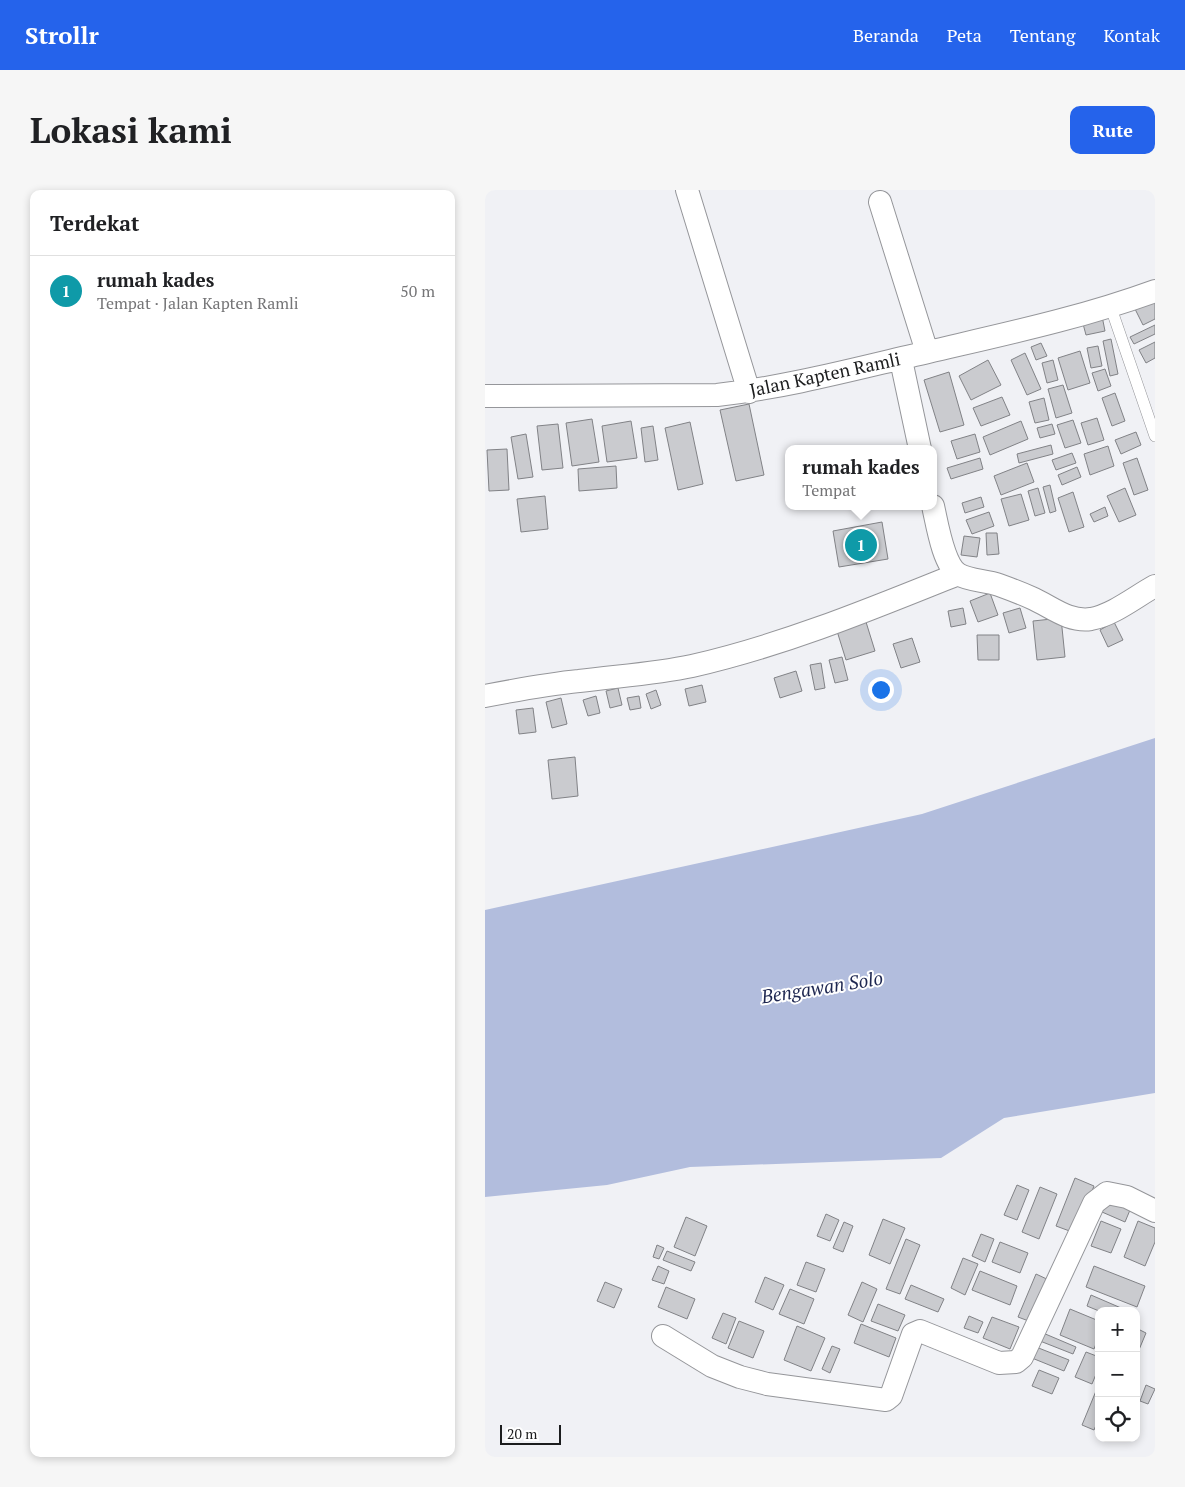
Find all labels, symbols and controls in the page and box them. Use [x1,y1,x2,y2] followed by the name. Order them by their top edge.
[25,19,99,51] text: Strollr
[853,23,919,47] text: Beranda
[947,23,982,47] text: Peta
[1010,23,1076,47] text: Tentang
[1104,23,1160,47] text: Kontak
[1070,106,1155,154] button: Rute
[30,107,232,153] text: Lokasi kami
[50,209,139,237] text: Terdekat
[97,267,214,292] text: rumah kades
[61,280,71,302] text: 1
[400,280,435,302] text: 50 m
[97,292,299,314] text: Tempat · Jalan Kapten Ramli
[747,346,902,402] street label: Jalan Kapten Ramli
[785,445,937,510] popup
[802,454,920,479] text: rumah kades
[802,479,856,501] text: Tempat
[845,526,877,564] pin: 1
[868,677,894,703] your location
[758,965,885,1009] water label: Bengawan Solo
[1095,1307,1140,1442] map controls
[1095,1307,1140,1352] button: +
[1095,1352,1140,1397] button: −
[1095,1397,1140,1442] button: locate
[500,1422,561,1445] scale bar
[507,1424,537,1443] text: 20 m

